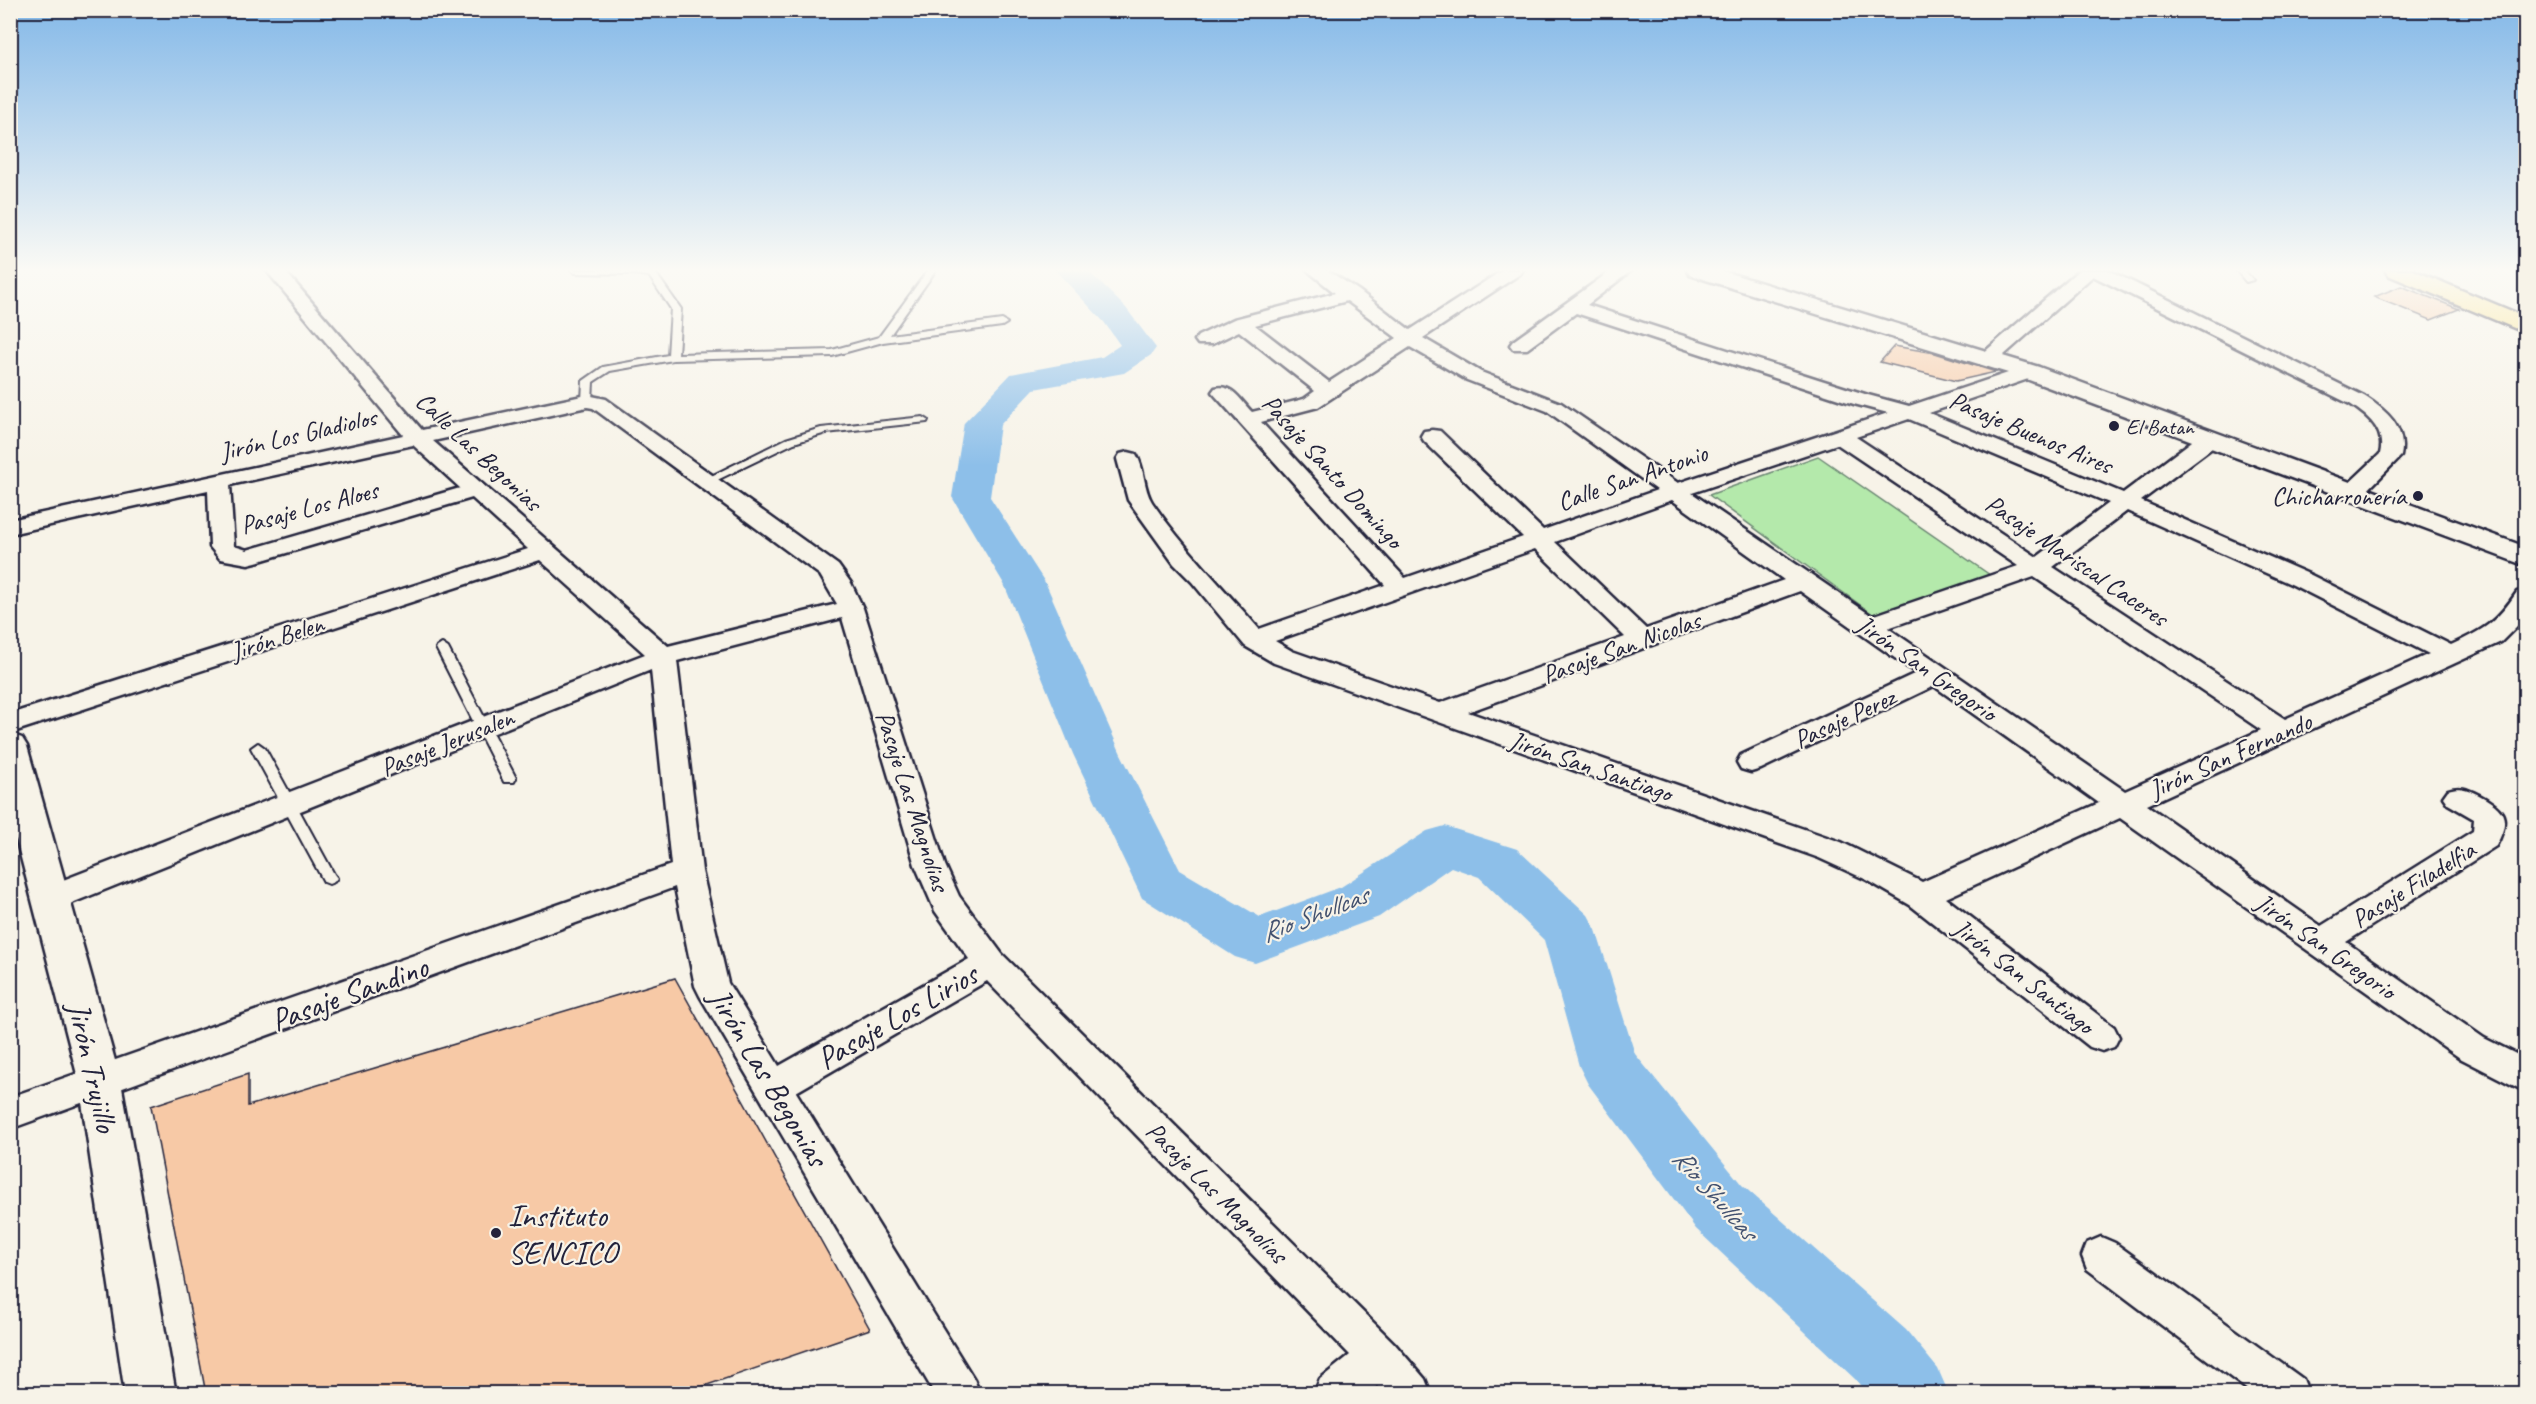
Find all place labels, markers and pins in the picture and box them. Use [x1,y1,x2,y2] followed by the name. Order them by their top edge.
[2126,413,2195,441] place label: El Batan
[2107,419,2121,433] marker: El Batan
[2272,480,2408,513] place label: Chicharronería
[2411,489,2425,503] marker: Chicharronería
[508,1195,620,1273] place label: Instituto SENCICO
[489,1226,503,1240] marker: Instituto SENCICO

